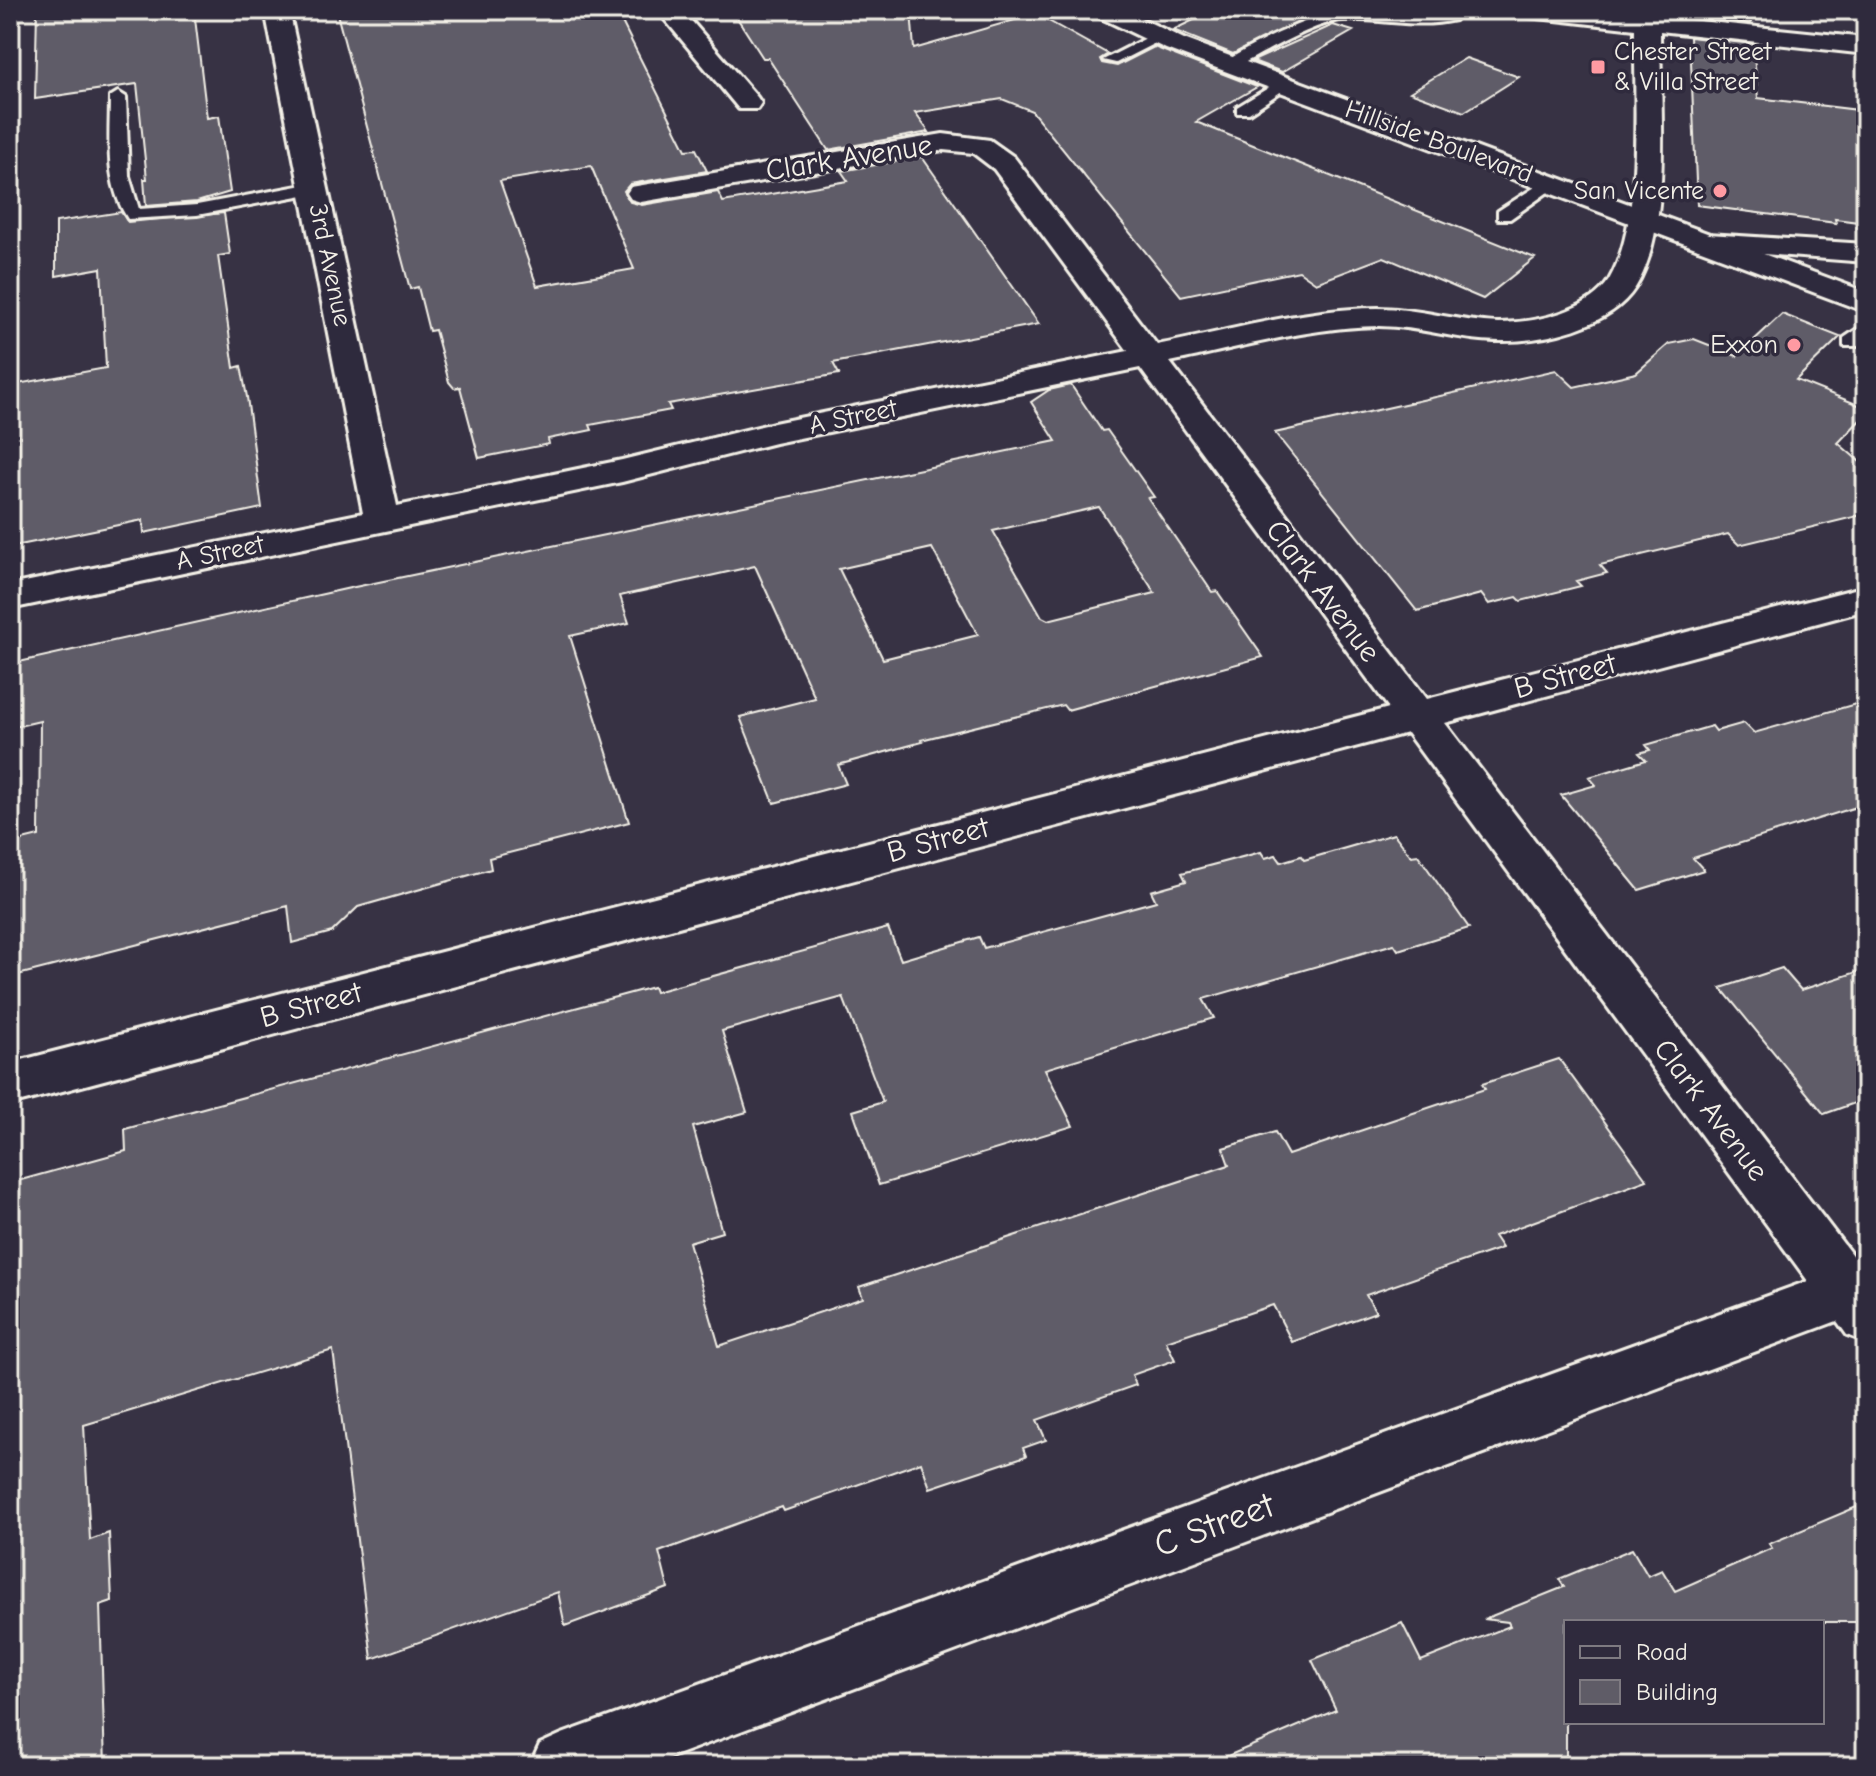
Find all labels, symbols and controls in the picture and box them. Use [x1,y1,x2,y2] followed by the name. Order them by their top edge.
[1614,37,1773,97] place label: Chester Street & Villa Street
[1589,58,1607,76] marker: Chester Street & Villa Street
[1341,94,1537,190] street label: Hillside Boulevard
[763,128,935,188] street label: Clark Avenue
[1574,176,1704,206] place label: San Vicente
[1711,182,1729,200] marker: San Vicente
[302,201,358,329] street label: 3rd Avenue
[1710,330,1778,360] place label: Exxon
[1785,336,1803,354] marker: Exxon
[806,393,901,441] street label: A Street
[1258,513,1388,669] street label: Clark Avenue
[173,529,268,577] street label: A Street
[1510,645,1621,706] street label: B Street
[883,809,994,870] street label: B Street
[256,974,367,1035] street label: B Street
[1646,1032,1776,1188] street label: Clark Avenue
[1149,1484,1281,1566] street label: C Street
[1564,1620,1824,1724] legend
[1636,1638,1688,1666] text: Road
[1636,1678,1718,1706] text: Building

